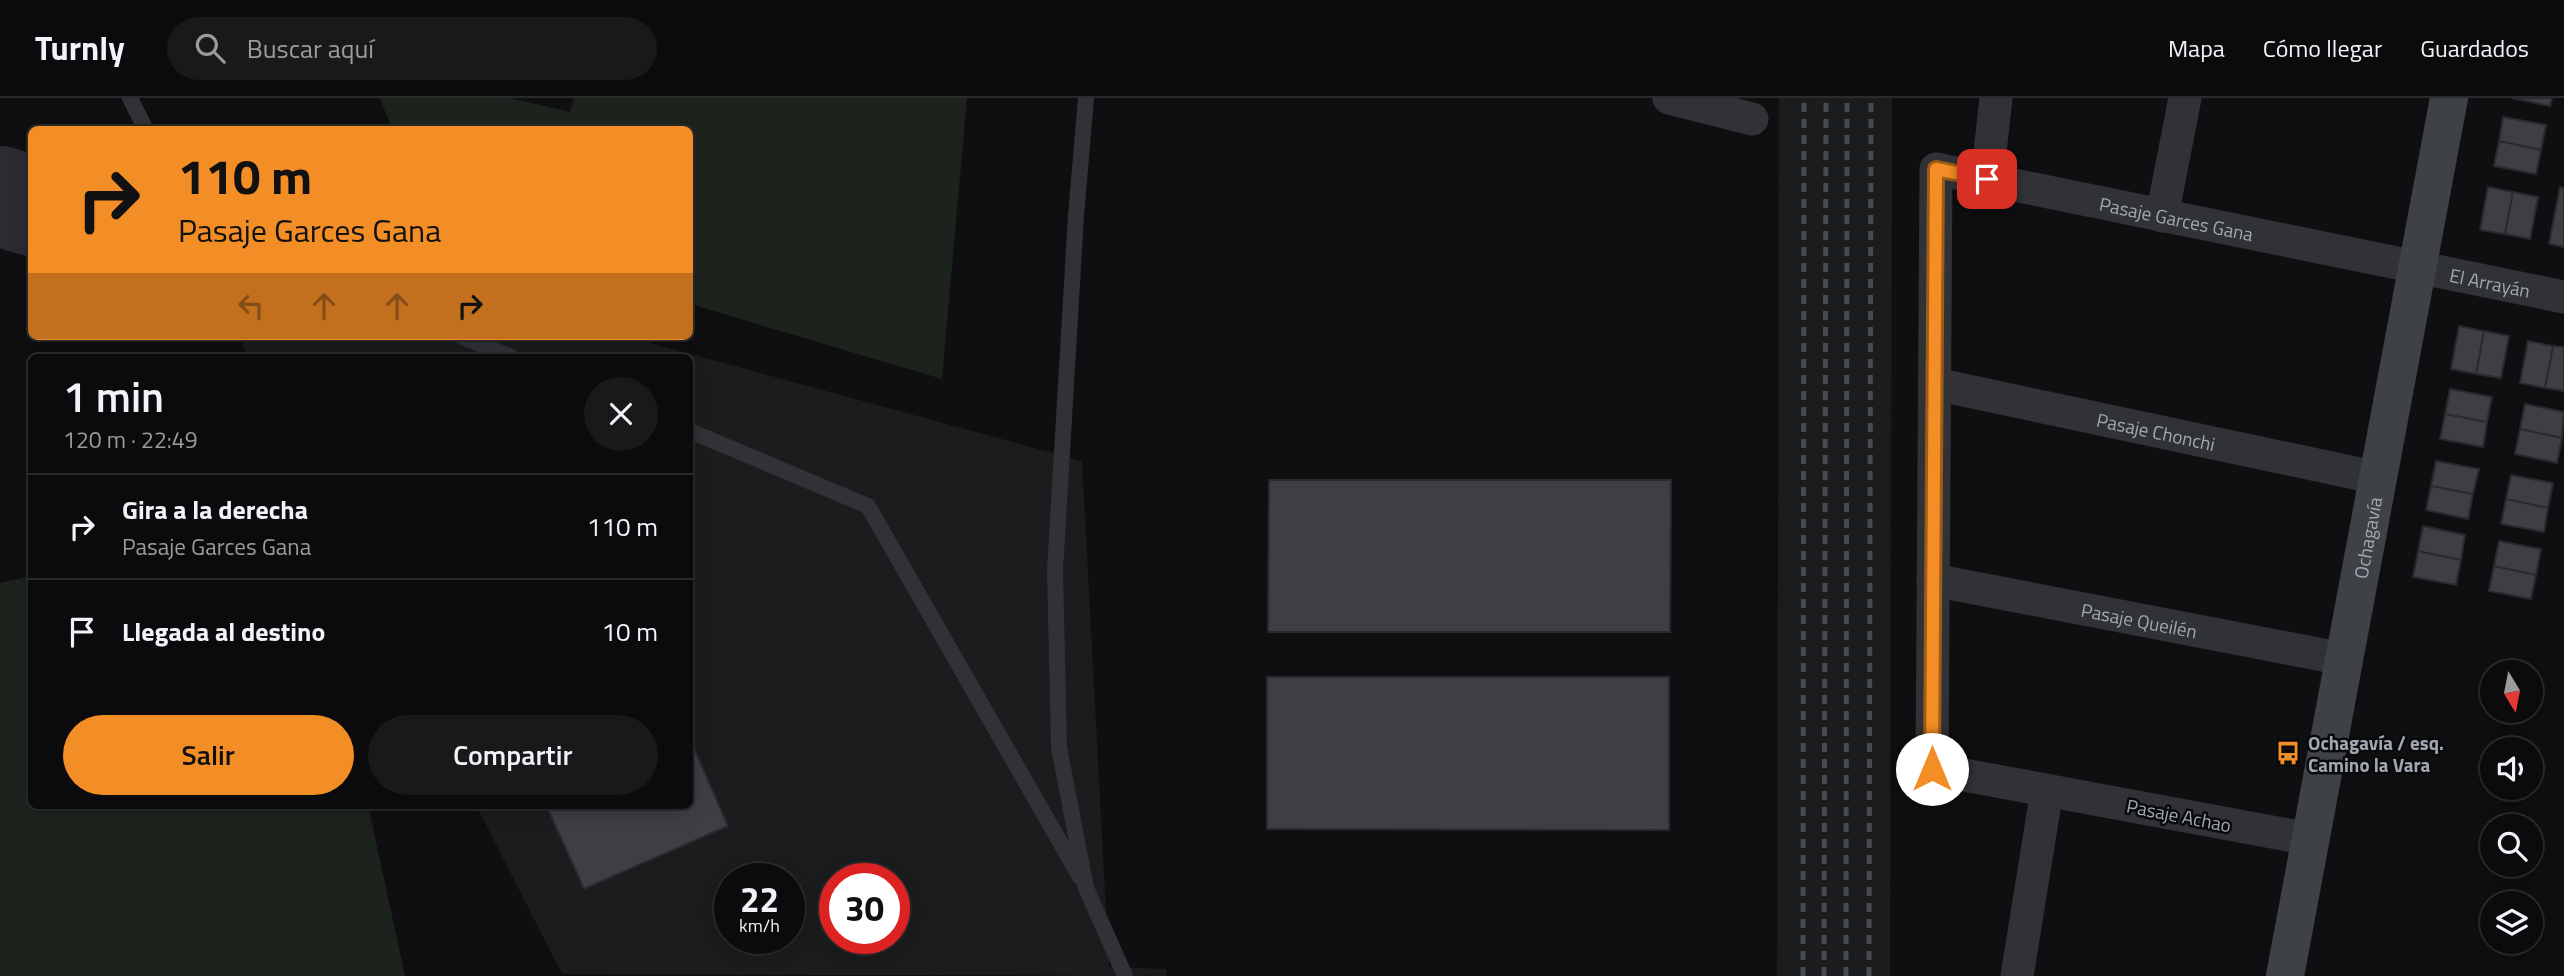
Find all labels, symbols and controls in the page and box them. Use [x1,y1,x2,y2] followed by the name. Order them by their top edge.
[167,17,657,80] search box
[35,23,125,73] text: Turnly
[191,29,229,67] icon: search
[247,29,374,68] text: Buscar aquí
[2168,30,2225,66] text: Mapa
[2263,30,2382,66] text: Cómo llegar
[2420,30,2529,66] text: Guardados
[178,138,312,213] text: 110 m
[1957,149,2017,209] pin
[63,154,154,245] icon: right
[1968,160,2006,198] icon: arrive
[2097,188,2257,248] street label: Pasaje Garces Gana
[178,206,441,254] text: Pasaje Garces Gana
[2447,260,2533,304] street label: El Arrayán
[232,287,270,325] icon: left
[305,287,343,325] icon: ahead
[378,287,416,325] icon: ahead
[451,287,489,325] icon: right
[63,364,164,428] text: 1 min
[584,377,658,451] button: close
[2094,404,2218,458] street label: Pasaje Chonchi
[63,422,198,457] text: 120 m · 22:49
[122,490,308,529] text: Gira a la derecha
[2345,494,2389,581] street label: Ochagavía
[587,507,658,546] text: 110 m
[63,508,101,546] icon: right
[122,529,311,564] text: Pasaje Garces Gana
[2079,594,2200,645] street label: Pasaje Queilén
[122,612,325,651] text: Llegada al destino
[601,612,658,651] text: 10 m
[63,613,101,651] icon: arrive
[2480,660,2543,723] north arrow
[2480,660,2543,954] map controls
[63,715,354,795] button: Salir
[368,715,658,795] button: Compartir
[2308,728,2444,779] place label: Ochagavía / esq. Camino la Vara
[1895,732,1969,806] position arrow
[2480,737,2543,800] button: sound
[2274,739,2302,767] bus stop icon: Ochagavía / esq. Camino la Vara
[2124,791,2234,839] street label: Pasaje Achao
[2480,814,2543,877] button: search
[819,863,910,954] speed limit sign: 30
[740,872,779,926] text: 22
[2480,891,2543,954] button: layers
[739,912,780,939] text: km/h

